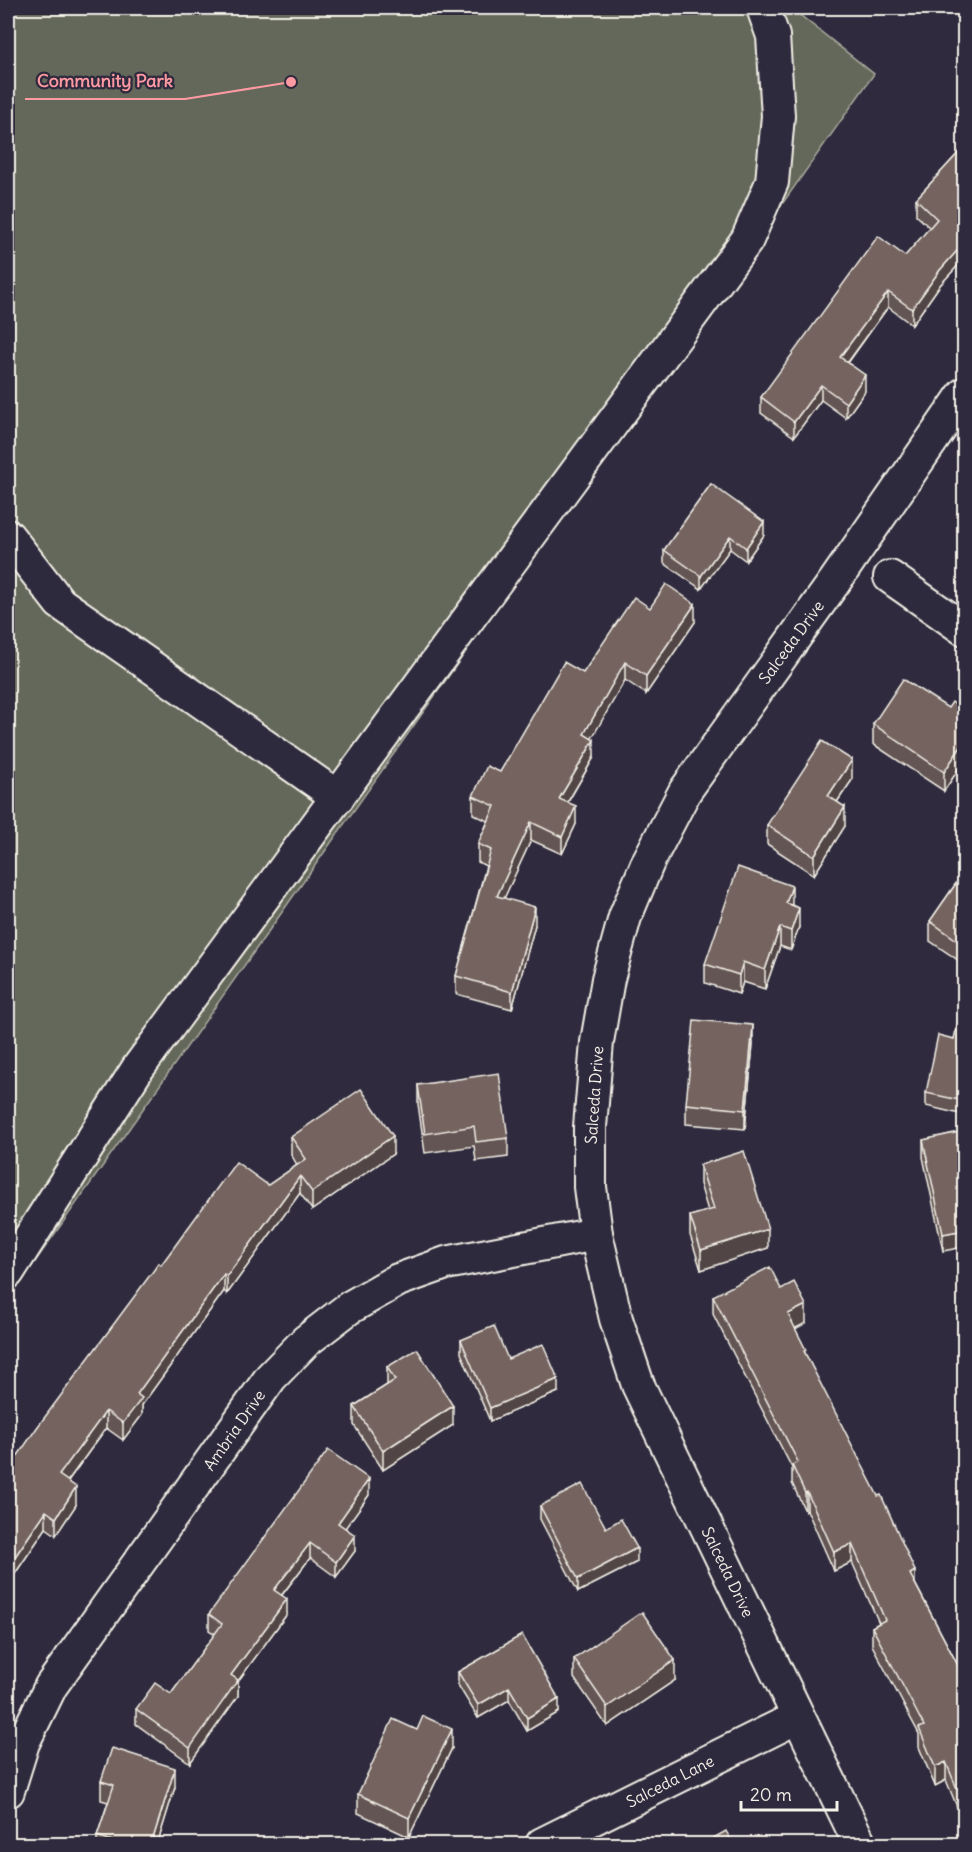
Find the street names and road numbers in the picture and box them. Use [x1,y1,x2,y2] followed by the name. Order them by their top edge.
[754,596,828,688] street label: Salceda Drive
[581,1045,607,1145] street label: Salceda Drive
[199,1386,269,1474] street label: Ambria Drive
[697,1523,759,1621] street label: Salceda Drive
[623,1750,717,1812] street label: Salceda Lane

